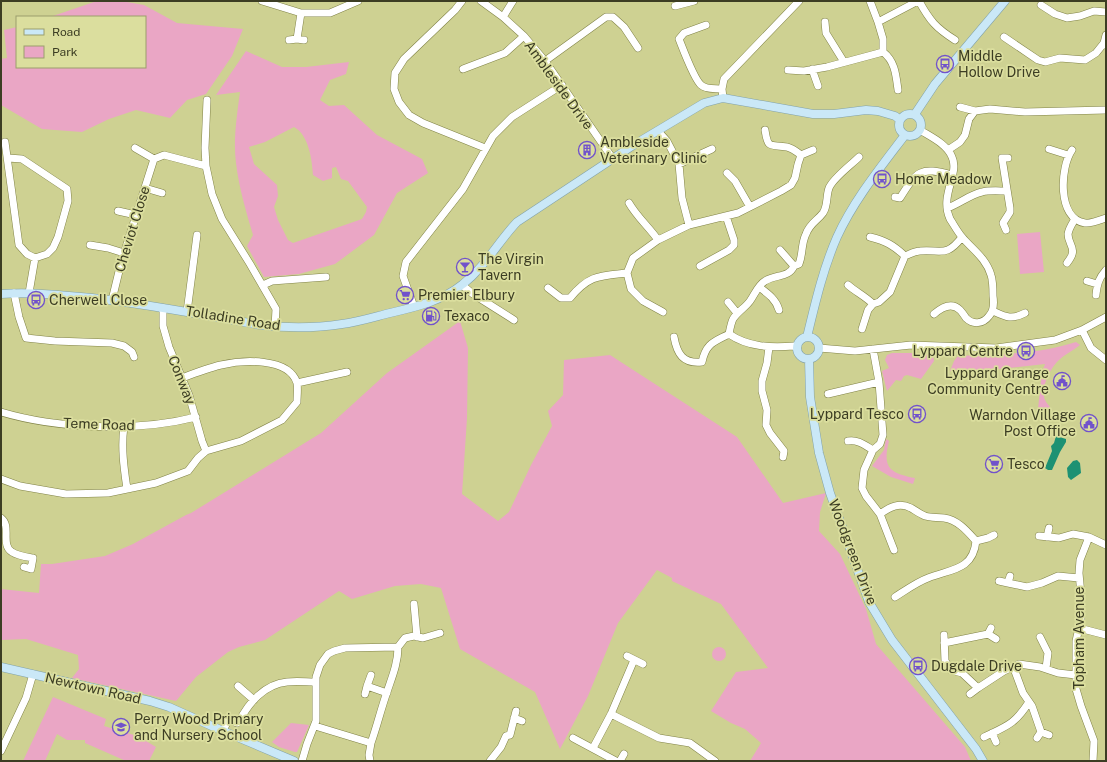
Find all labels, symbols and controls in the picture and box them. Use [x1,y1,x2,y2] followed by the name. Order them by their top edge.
[16,16,146,68] legend
[52,25,80,39] text: Road
[521,37,597,133] street label: Ambleside Drive
[52,45,78,59] text: Park
[958,48,1040,80] place label: Middle Hollow Drive
[935,54,955,74] bus stop icon: Middle Hollow Drive
[600,134,707,166] place label: Ambleside Veterinary Clinic
[577,140,597,160] building icon: Ambleside Veterinary Clinic
[872,169,892,189] bus stop icon: Home Meadow
[895,171,992,187] place label: Home Meadow
[111,184,153,274] street label: Cheviot Close
[478,251,544,283] place label: The Virgin Tavern
[455,257,475,277] bar icon: The Virgin Tavern
[395,285,415,305] supermarket icon: Premier Elbury
[418,287,515,303] place label: Premier Elbury
[26,290,46,310] bus stop icon: Cherwell Close
[49,292,147,308] place label: Cherwell Close
[184,303,282,333] street label: Tolladine Road
[421,306,441,326] fuel station icon: Texaco
[444,308,490,324] place label: Texaco
[1016,341,1036,361] bus stop icon: Lyppard Centre
[912,343,1013,359] place label: Lyppard Centre
[165,353,199,407] street label: Conway
[927,365,1049,397] place label: Lyppard Grange Community Centre
[1052,371,1072,391] public building icon: Lyppard Grange Community Centre
[907,404,927,424] bus stop icon: Lyppard Tesco
[810,406,904,422] place label: Lyppard Tesco
[969,407,1076,439] place label: Warndon Village Post Office
[1079,413,1099,433] public building icon: Warndon Village Post Office
[63,415,135,433] street label: Teme Road
[984,454,1004,474] supermarket icon: Tesco
[1007,456,1045,472] place label: Tesco
[825,497,881,607] street label: Woodgreen Drive
[1071,586,1087,689] street label: Topham Avenue
[908,656,928,676] bus stop icon: Dugdale Drive
[931,658,1022,674] place label: Dugdale Drive
[44,669,142,707] street label: Newtown Road
[134,711,264,743] place label: Perry Wood Primary and Nursery School
[111,717,131,737] school or university icon: Perry Wood Primary and Nursery School

